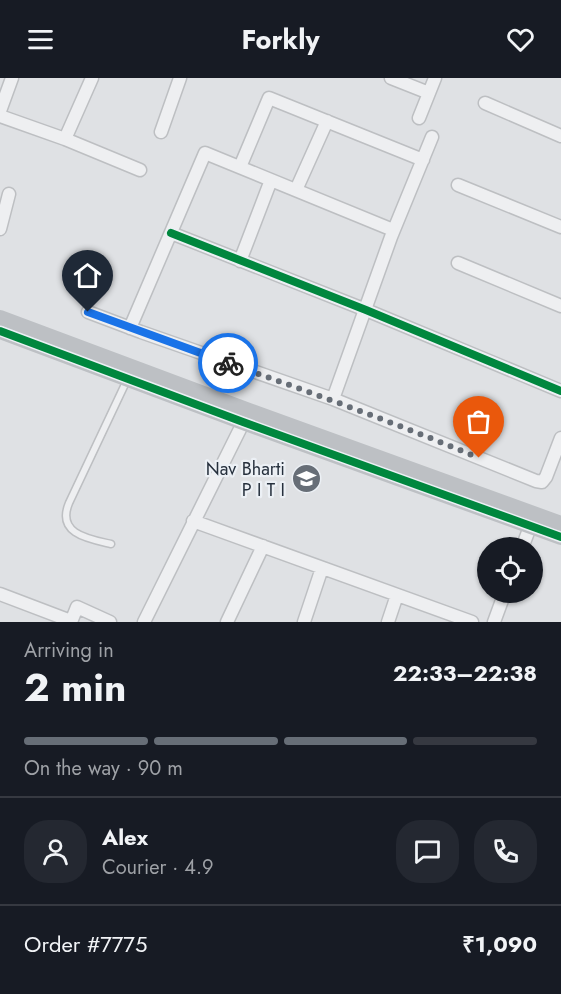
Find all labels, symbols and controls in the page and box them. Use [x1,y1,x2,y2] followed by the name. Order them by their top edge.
[241,20,320,59] text: Forkly
[24,23,57,56] icon: menu
[504,23,537,56] icon: heart
[62,250,113,312] pin
[71,259,104,292] icon: home
[198,333,258,393] courier
[212,347,245,380] icon: bike
[453,396,504,458] pin
[462,405,495,438] icon: bag
[206,456,285,503] place label: Nav Bharti P I T I
[290,463,322,495] school or university icon: Nav Bharti P I T I
[477,537,543,603] map controls
[477,537,543,603] button: locate
[24,636,114,665] text: Arriving in
[393,657,537,689] text: 22:33–22:38
[24,659,126,716] text: 2 min
[24,754,183,783] text: On the way · 90 m
[24,820,87,883] button: person
[396,820,459,883] button: chat
[474,820,537,883] button: phone
[102,821,148,853] text: Alex
[102,853,214,882] text: Courier · 4.9
[24,928,147,960] text: Order #7775
[462,928,537,960] text: ₹1,090

